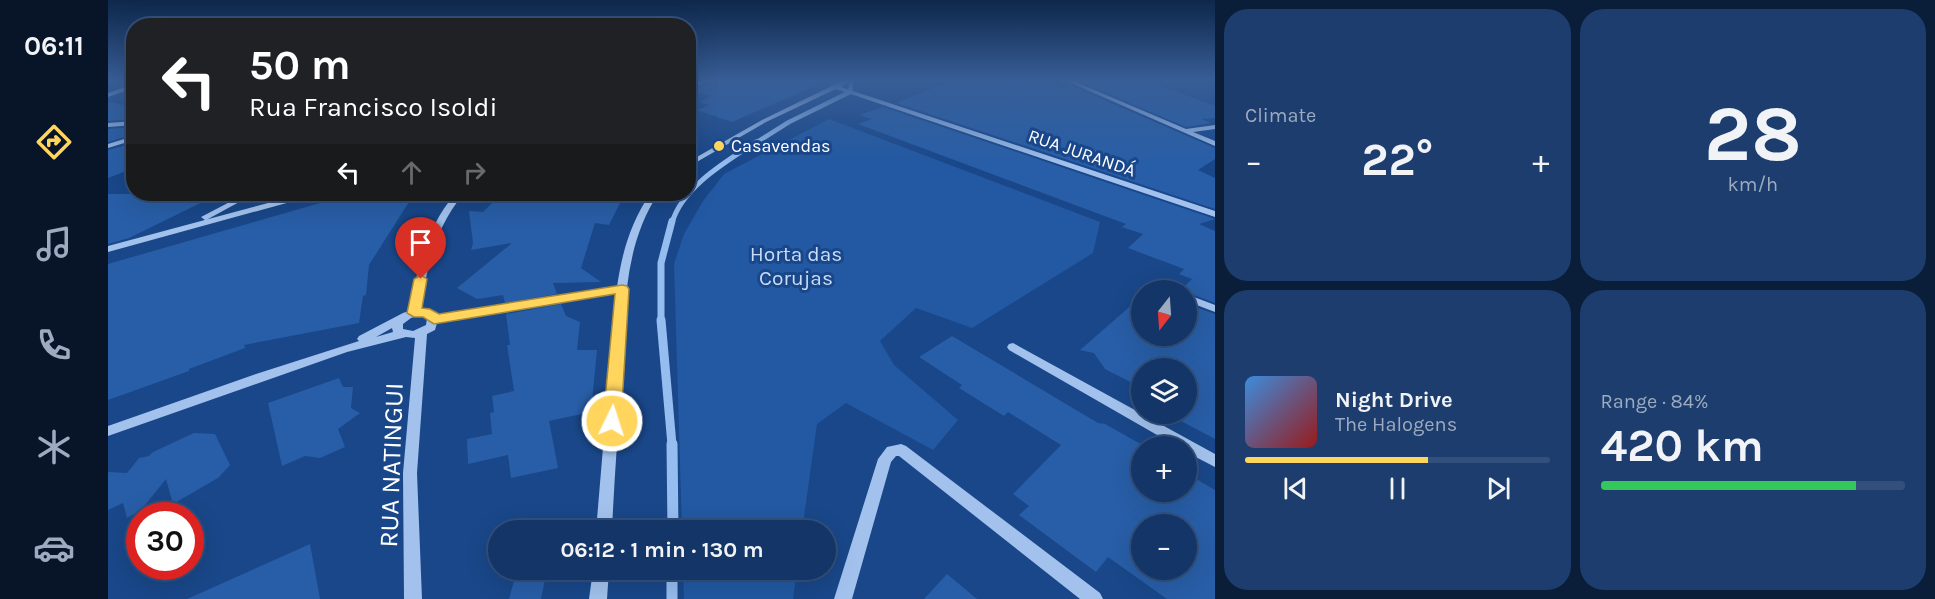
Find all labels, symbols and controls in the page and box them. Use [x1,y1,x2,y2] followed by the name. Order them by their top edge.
[24,30,84,62] text: 06:11
[249,40,351,90] text: 50 m
[150,42,228,120] icon: left
[1704,88,1802,180] text: 28
[249,91,498,123] text: Rua Francisco Isoldi
[1245,104,1316,127] text: Climate
[33,121,75,163] icon: directions
[1025,123,1139,182] street label: RUA JURANDÁ
[1361,134,1433,186] text: 22°
[731,135,831,157] place label: Casavendas
[712,139,726,153] marker: Casavendas
[1245,142,1262,180] text: −
[1532,142,1550,180] text: +
[332,156,365,189] icon: left
[395,156,428,189] icon: ahead
[458,156,491,189] icon: right
[1727,173,1778,196] text: km/h
[395,217,446,279] pin
[33,223,75,265] icon: music
[404,226,437,259] icon: arrive
[750,242,842,290] park label: Horta das Corujas
[1131,280,1197,346] north arrow
[1131,280,1197,580] map controls
[33,324,75,366] icon: phone
[1131,358,1197,424] button: layers
[373,382,410,548] street label: RUA NATINGUI
[1335,387,1453,413] text: Night Drive
[580,389,644,453] position arrow
[1601,390,1708,413] text: Range · 84%
[1335,413,1457,436] text: The Halogens
[1601,420,1764,472] text: 420 km
[33,426,75,468] icon: climate
[1131,436,1197,502] button: +
[1279,472,1312,505] icon: previous
[1381,472,1414,505] icon: pause
[1482,472,1515,505] icon: next
[126,502,204,580] speed limit sign: 30
[1131,514,1197,580] button: −
[33,527,75,569] icon: car
[560,537,764,563] text: 06:12 · 1 min · 130 m

